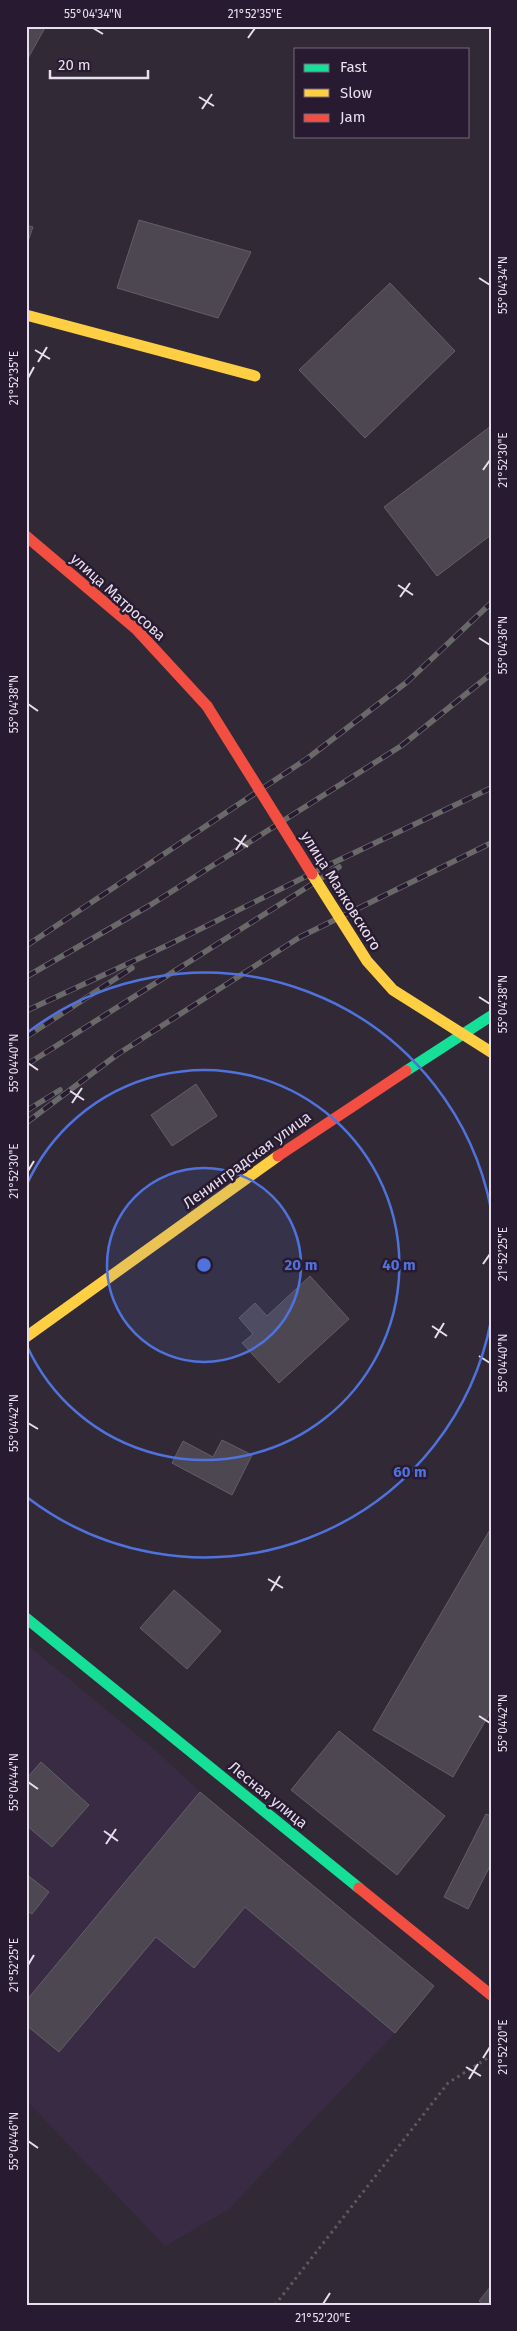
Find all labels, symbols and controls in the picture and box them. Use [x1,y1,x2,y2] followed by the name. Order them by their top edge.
[64,7,122,21] text: 55°04'34"N
[228,7,282,21] text: 21°52'35"E
[50,48,148,80] scale bar
[294,48,470,138] legend
[58,56,91,74] text: 20 m
[340,58,367,76] text: Fast
[340,84,372,102] text: Slow
[340,108,366,126] text: Jam
[496,256,510,314] text: 55°04'34"N
[7,351,21,405] text: 21°52'35"E
[496,432,510,488] text: 21°52'30"E
[67,550,169,644] street label: улица Матросова
[496,616,510,674] text: 55°04'36"N
[7,675,21,733] text: 55°04'38"N
[297,828,385,954] street label: улица Маяковского
[496,975,510,1033] text: 55°04'38"N
[7,1034,21,1092] text: 55°04'40"N
[180,1108,314,1212] street label: Ленинградская улица
[7,1143,21,1199] text: 21°52'30"E
[496,1227,510,1281] text: 21°52'25"E
[195,1256,213,1274] centre of rings
[285,1256,317,1274] text: 20 m
[382,1256,416,1274] text: 40 m
[496,1334,510,1392] text: 55°04'40"N
[7,1394,21,1452] text: 55°04'42"N
[393,1463,427,1481] text: 60 m
[496,1694,510,1752] text: 55°04'42"N
[7,1753,21,1811] text: 55°04'44"N
[225,1758,311,1832] street label: Лесная улица
[7,1938,21,1992] text: 21°52'25"E
[496,2019,510,2075] text: 21°52'20"E
[7,2112,21,2170] text: 55°04'46"N
[295,2311,351,2325] text: 21°52'20"E

